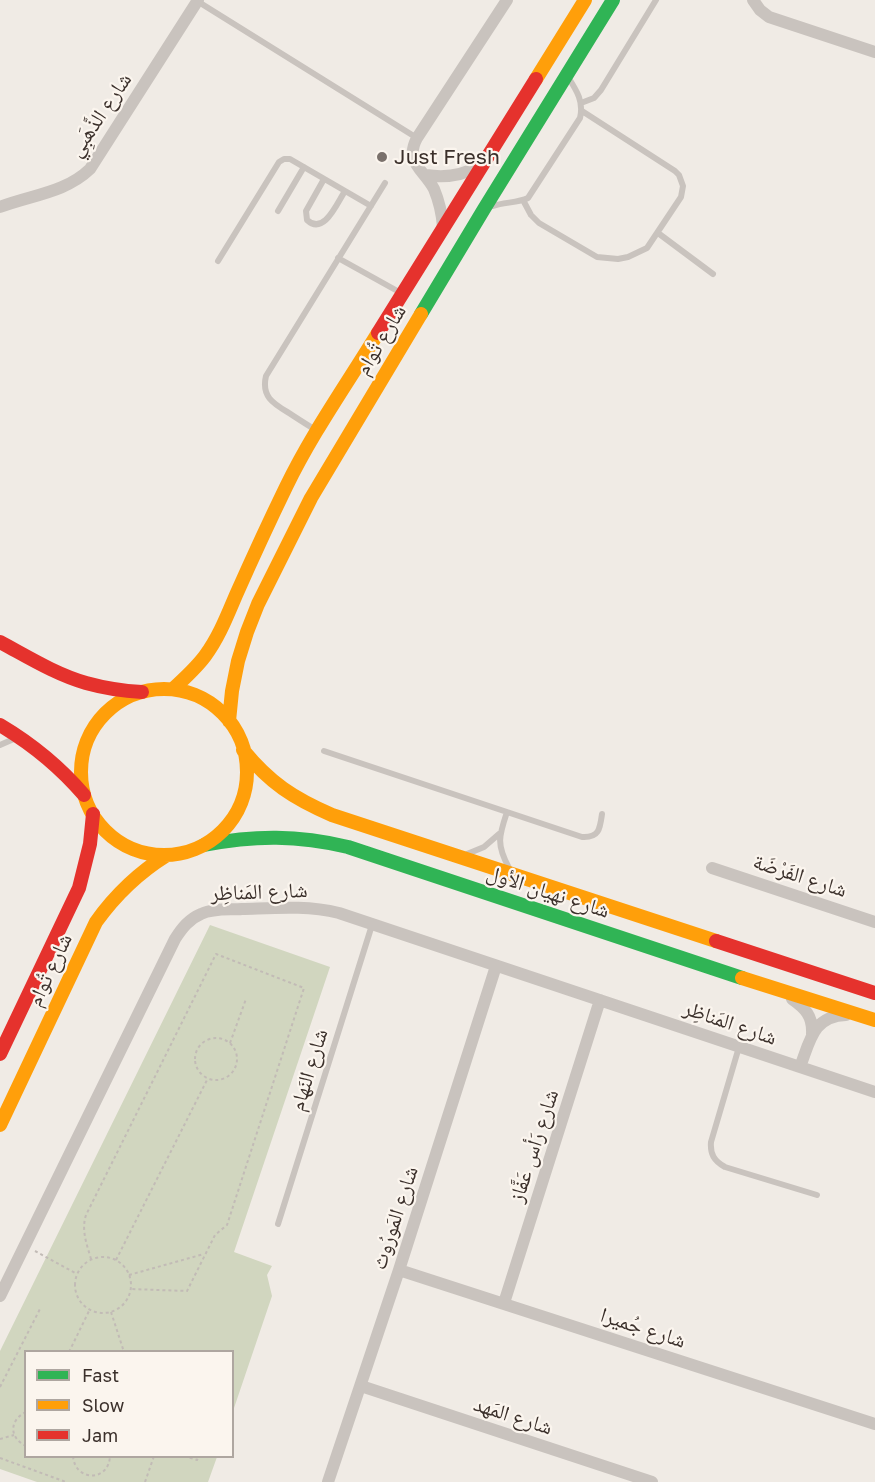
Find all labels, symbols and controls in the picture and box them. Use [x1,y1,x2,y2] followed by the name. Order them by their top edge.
[63,68,137,162] street label: شارع الذَّهَبِي
[394,144,500,170] place label: Just Fresh
[375,150,389,164] marker: Just Fresh
[350,300,412,380] street label: شارع تُوام
[750,849,850,903] street label: شارع الفَرْضَة
[483,860,613,924] street label: شارع نهيان الأول
[210,878,308,906] street label: شارع المَناظِر
[22,930,78,1010] street label: شارع تُوام
[680,995,780,1051] street label: شارع المَناظِر
[285,1026,333,1114] street label: شارع النَهام
[504,1086,564,1206] street label: شارع رَأس عَفَّاز
[366,1163,424,1273] street label: شارع المَورُوث
[597,1302,689,1354] street label: شارع جُميرا
[24,1350,234,1458] legend
[82,1364,119,1386] text: Fast
[470,1391,556,1441] street label: شارع المَهد
[82,1394,124,1416] text: Slow
[82,1424,118,1446] text: Jam

